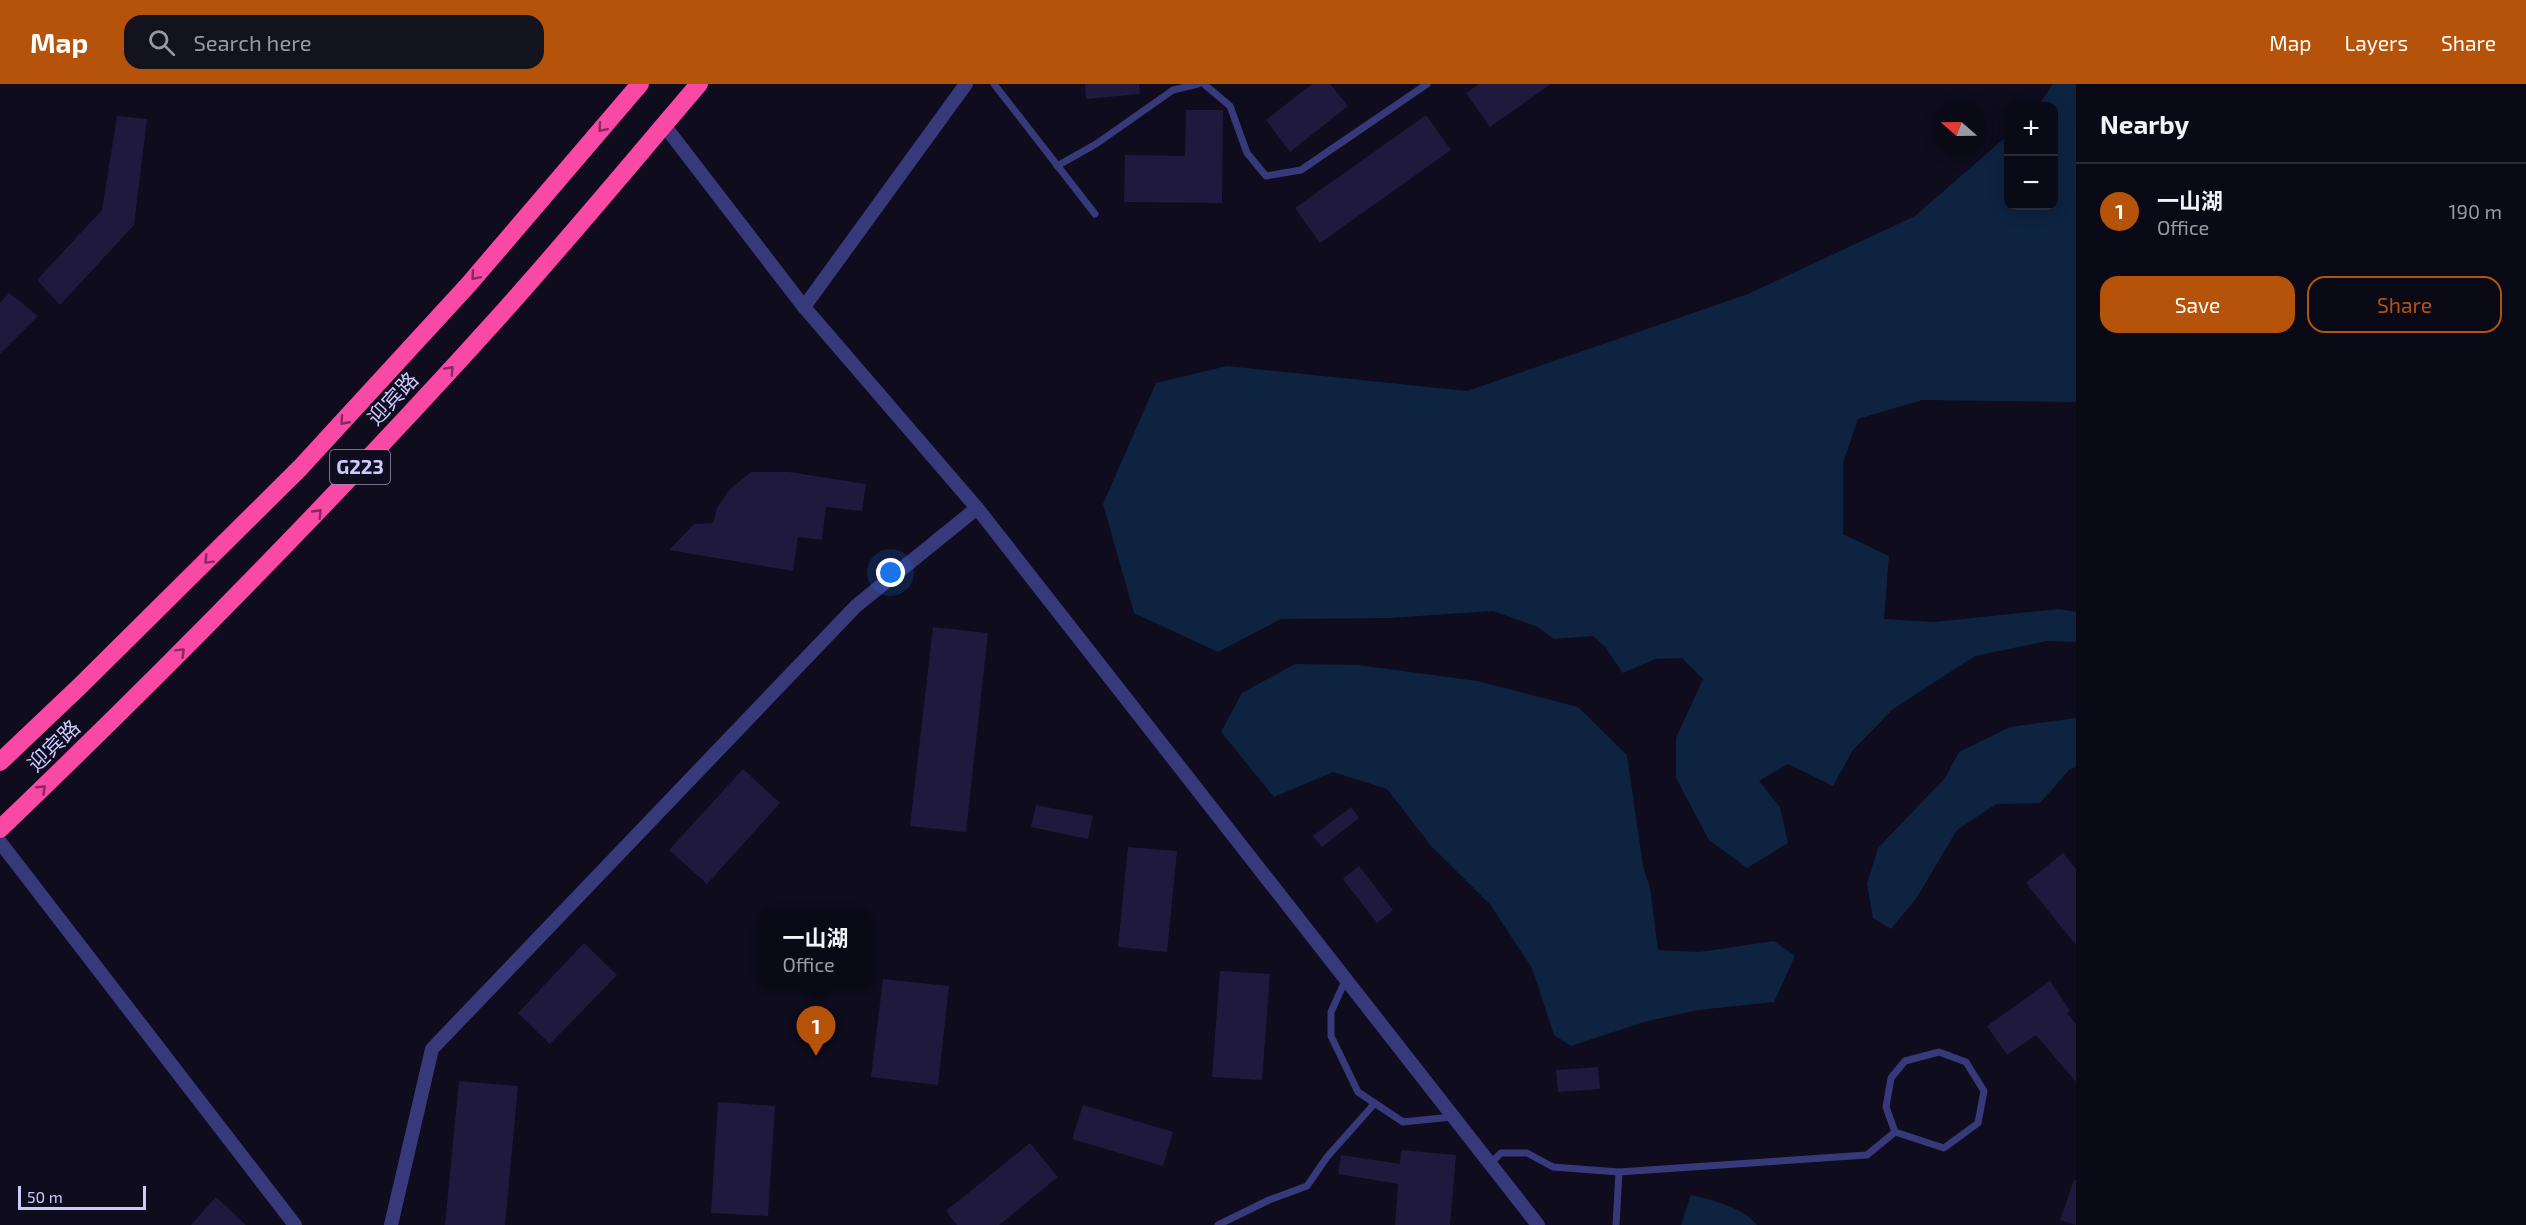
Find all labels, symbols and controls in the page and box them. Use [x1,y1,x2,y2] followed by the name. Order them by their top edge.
[124,15,544,69] search box
[30,25,88,59] text: Map
[145,26,178,59] icon: search
[193,29,312,55] text: Search here
[2269,30,2311,55] text: Map
[2344,30,2408,55] text: Layers
[2441,30,2496,55] text: Share
[1932,102,1986,156] north arrow
[2004,102,2058,210] map controls
[2004,102,2058,156] button: +
[2100,108,2189,139] text: Nearby
[598,121,609,132] one-way arrow
[2004,156,2058,210] button: −
[2157,187,2223,213] text: 一山湖
[2115,199,2124,223] text: 1
[2449,199,2502,223] text: 190 m
[2157,215,2209,239] text: Office
[472,269,483,280] one-way arrow
[2100,276,2295,333] button: Save
[2307,276,2502,333] button: Share
[361,366,423,430] street label: 迎宾路
[443,366,454,376] one-way arrow
[340,414,351,424] one-way arrow
[330,450,390,484] road number: G223
[310,509,321,520] one-way arrow
[204,553,214,564] one-way arrow
[876,558,905,587] your location
[174,648,185,658] one-way arrow
[22,714,84,776] street label: 迎宾路
[36,785,46,796] one-way arrow
[760,909,871,987] popup
[782,924,849,950] text: 一山湖
[782,952,835,976] text: Office
[796,1006,836,1056] pin: 1
[18,1183,146,1210] scale bar
[27,1187,63,1206] text: 50 m

